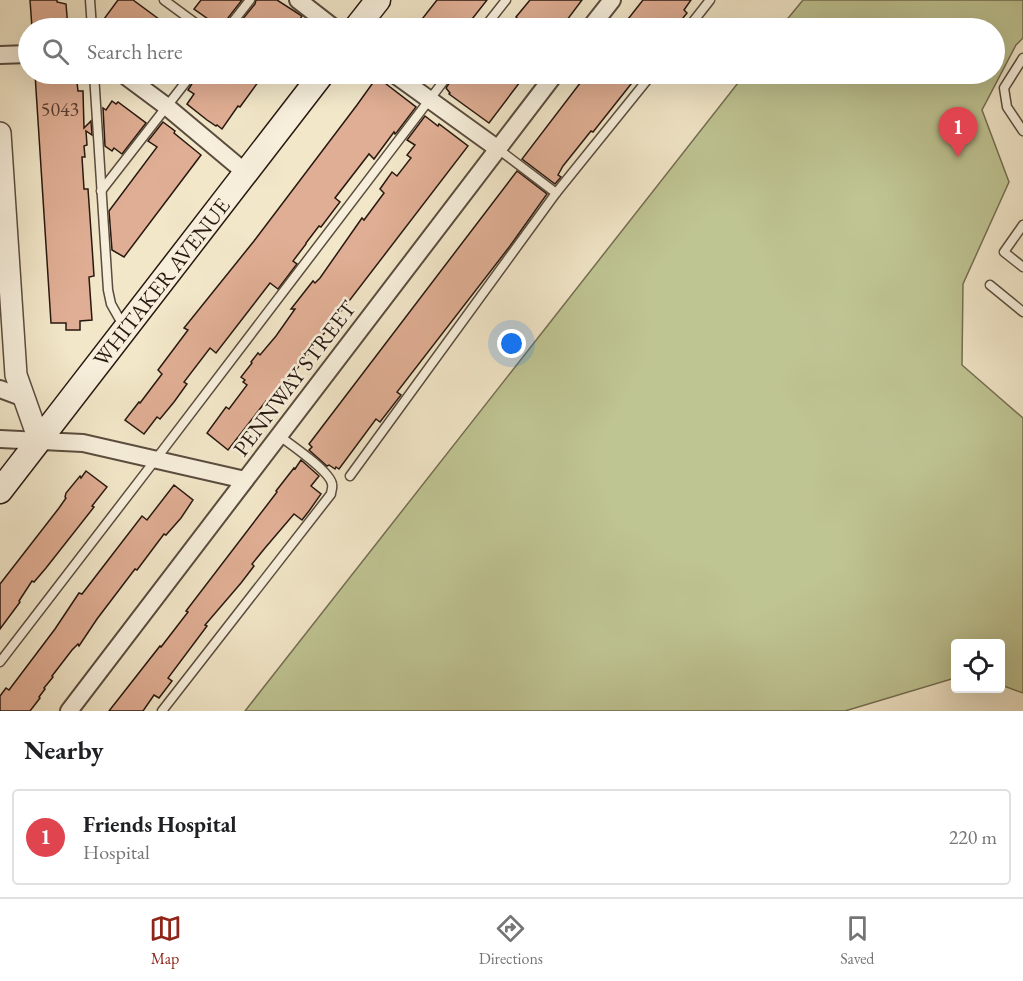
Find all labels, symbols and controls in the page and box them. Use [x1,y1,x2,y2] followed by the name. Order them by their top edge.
[18,18,1005,84] search box
[39,35,72,68] icon: search
[87,37,182,66] text: Search here
[41,96,79,122] house number: 5043
[938,108,978,157] pin: 1
[86,192,236,373] street label: WHITAKER AVENUE
[226,294,363,462] street label: PENNWAY STREET
[497,329,526,358] your location
[951,639,1005,693] map controls
[951,639,1005,693] button: locate
[24,733,104,767] text: Nearby
[83,810,237,839] text: Friends Hospital
[40,824,51,850] text: 1
[949,824,997,850] text: 220 m
[83,839,150,865] text: Hospital
[149,912,182,969] tab: Map
[479,912,543,969] tab: Directions
[840,912,874,969] tab: Saved

